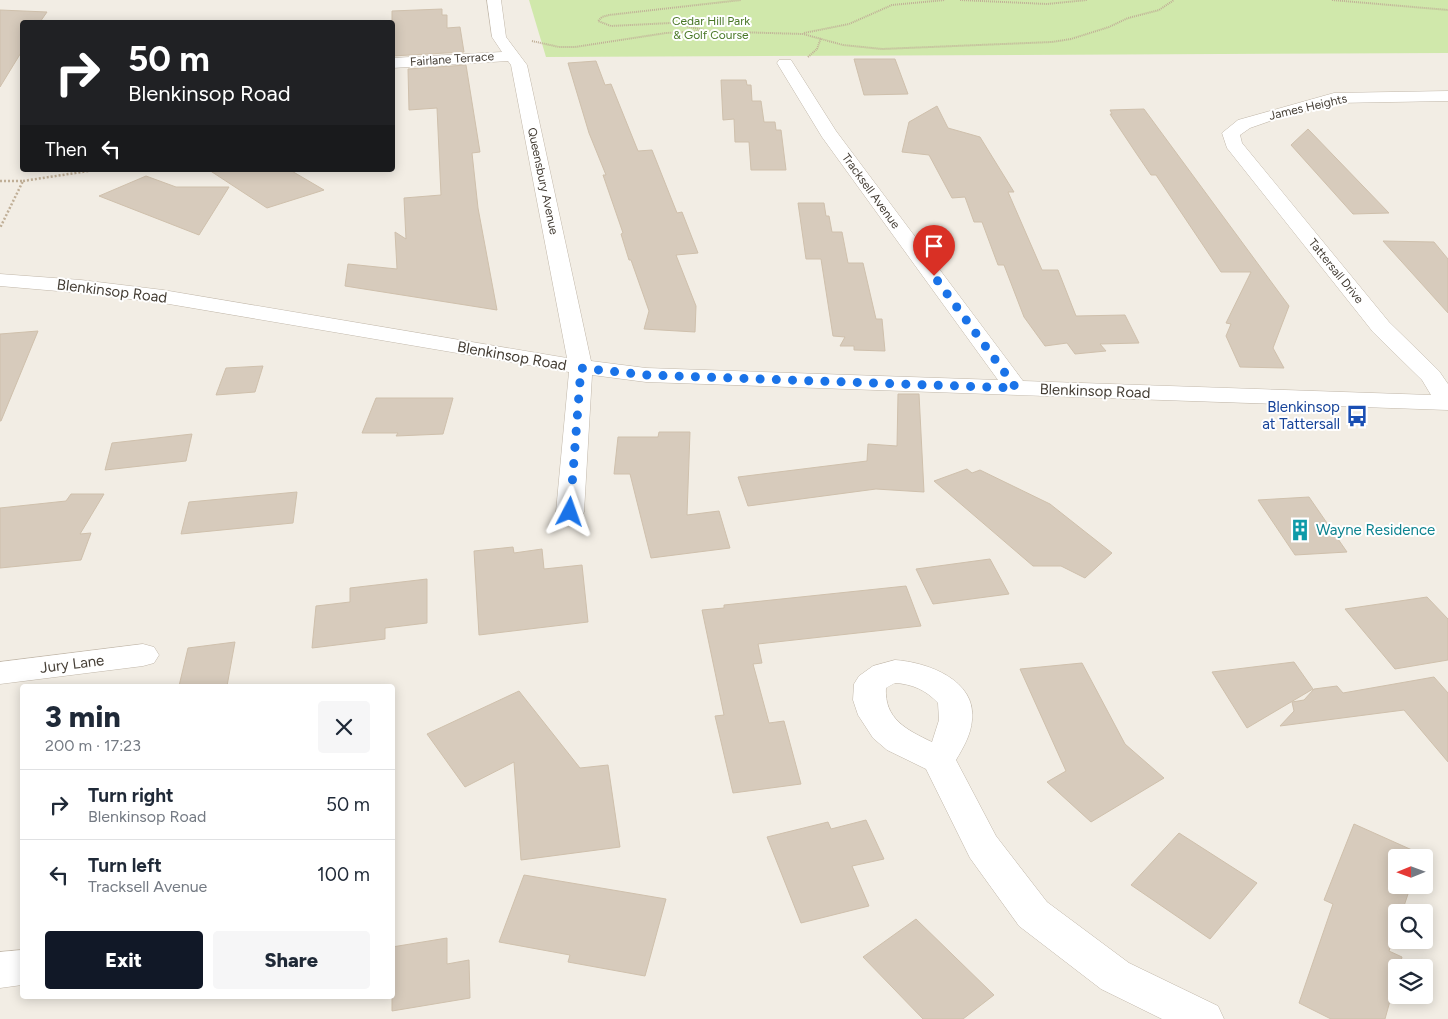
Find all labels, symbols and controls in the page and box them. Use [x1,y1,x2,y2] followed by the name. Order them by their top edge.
[672,14,750,42] park label: Cedar Hill Park & Golf Course
[128,38,210,80] text: 50 m
[45,40,110,105] icon: right
[410,49,495,69] street label: Fairlane Terrace
[128,80,291,107] text: Blenkinsop Road
[1268,91,1349,123] street label: James Heights
[525,126,561,236] street label: Queensbury Avenue
[97,135,125,163] icon: left
[45,138,87,161] text: Then
[839,151,903,232] street label: Tracksell Avenue
[913,225,955,276] pin
[920,232,948,260] icon: arrive
[1306,236,1367,307] street label: Tattersall Drive
[56,275,168,307] street label: Blenkinsop Road
[456,338,568,374] street label: Blenkinsop Road
[1039,380,1151,402] street label: Blenkinsop Road
[1262,398,1340,433] place label: Blenkinsop at Tattersall
[1344,403,1370,429] bus stop icon: Blenkinsop at Tattersall
[543,485,595,537] position arrow
[1287,517,1313,543] building icon: Wayne Residence
[1316,521,1435,539] place label: Wayne Residence
[39,651,105,677] street label: Jury Lane
[45,698,121,735] text: 3 min
[318,701,370,753] button: close
[45,736,141,755] text: 200 m · 17:23
[88,784,174,807] text: Turn right
[45,791,73,819] icon: right
[326,793,370,816] text: 50 m
[88,807,206,826] text: Blenkinsop Road
[1388,849,1432,894] north arrow
[1388,849,1433,1004] map controls
[88,854,162,877] text: Turn left
[45,861,73,889] icon: left
[317,863,370,886] text: 100 m
[88,877,207,896] text: Tracksell Avenue
[1388,904,1433,949] button: search
[45,931,203,989] button: Exit
[213,931,370,989] button: Share
[1388,959,1433,1004] button: layers

